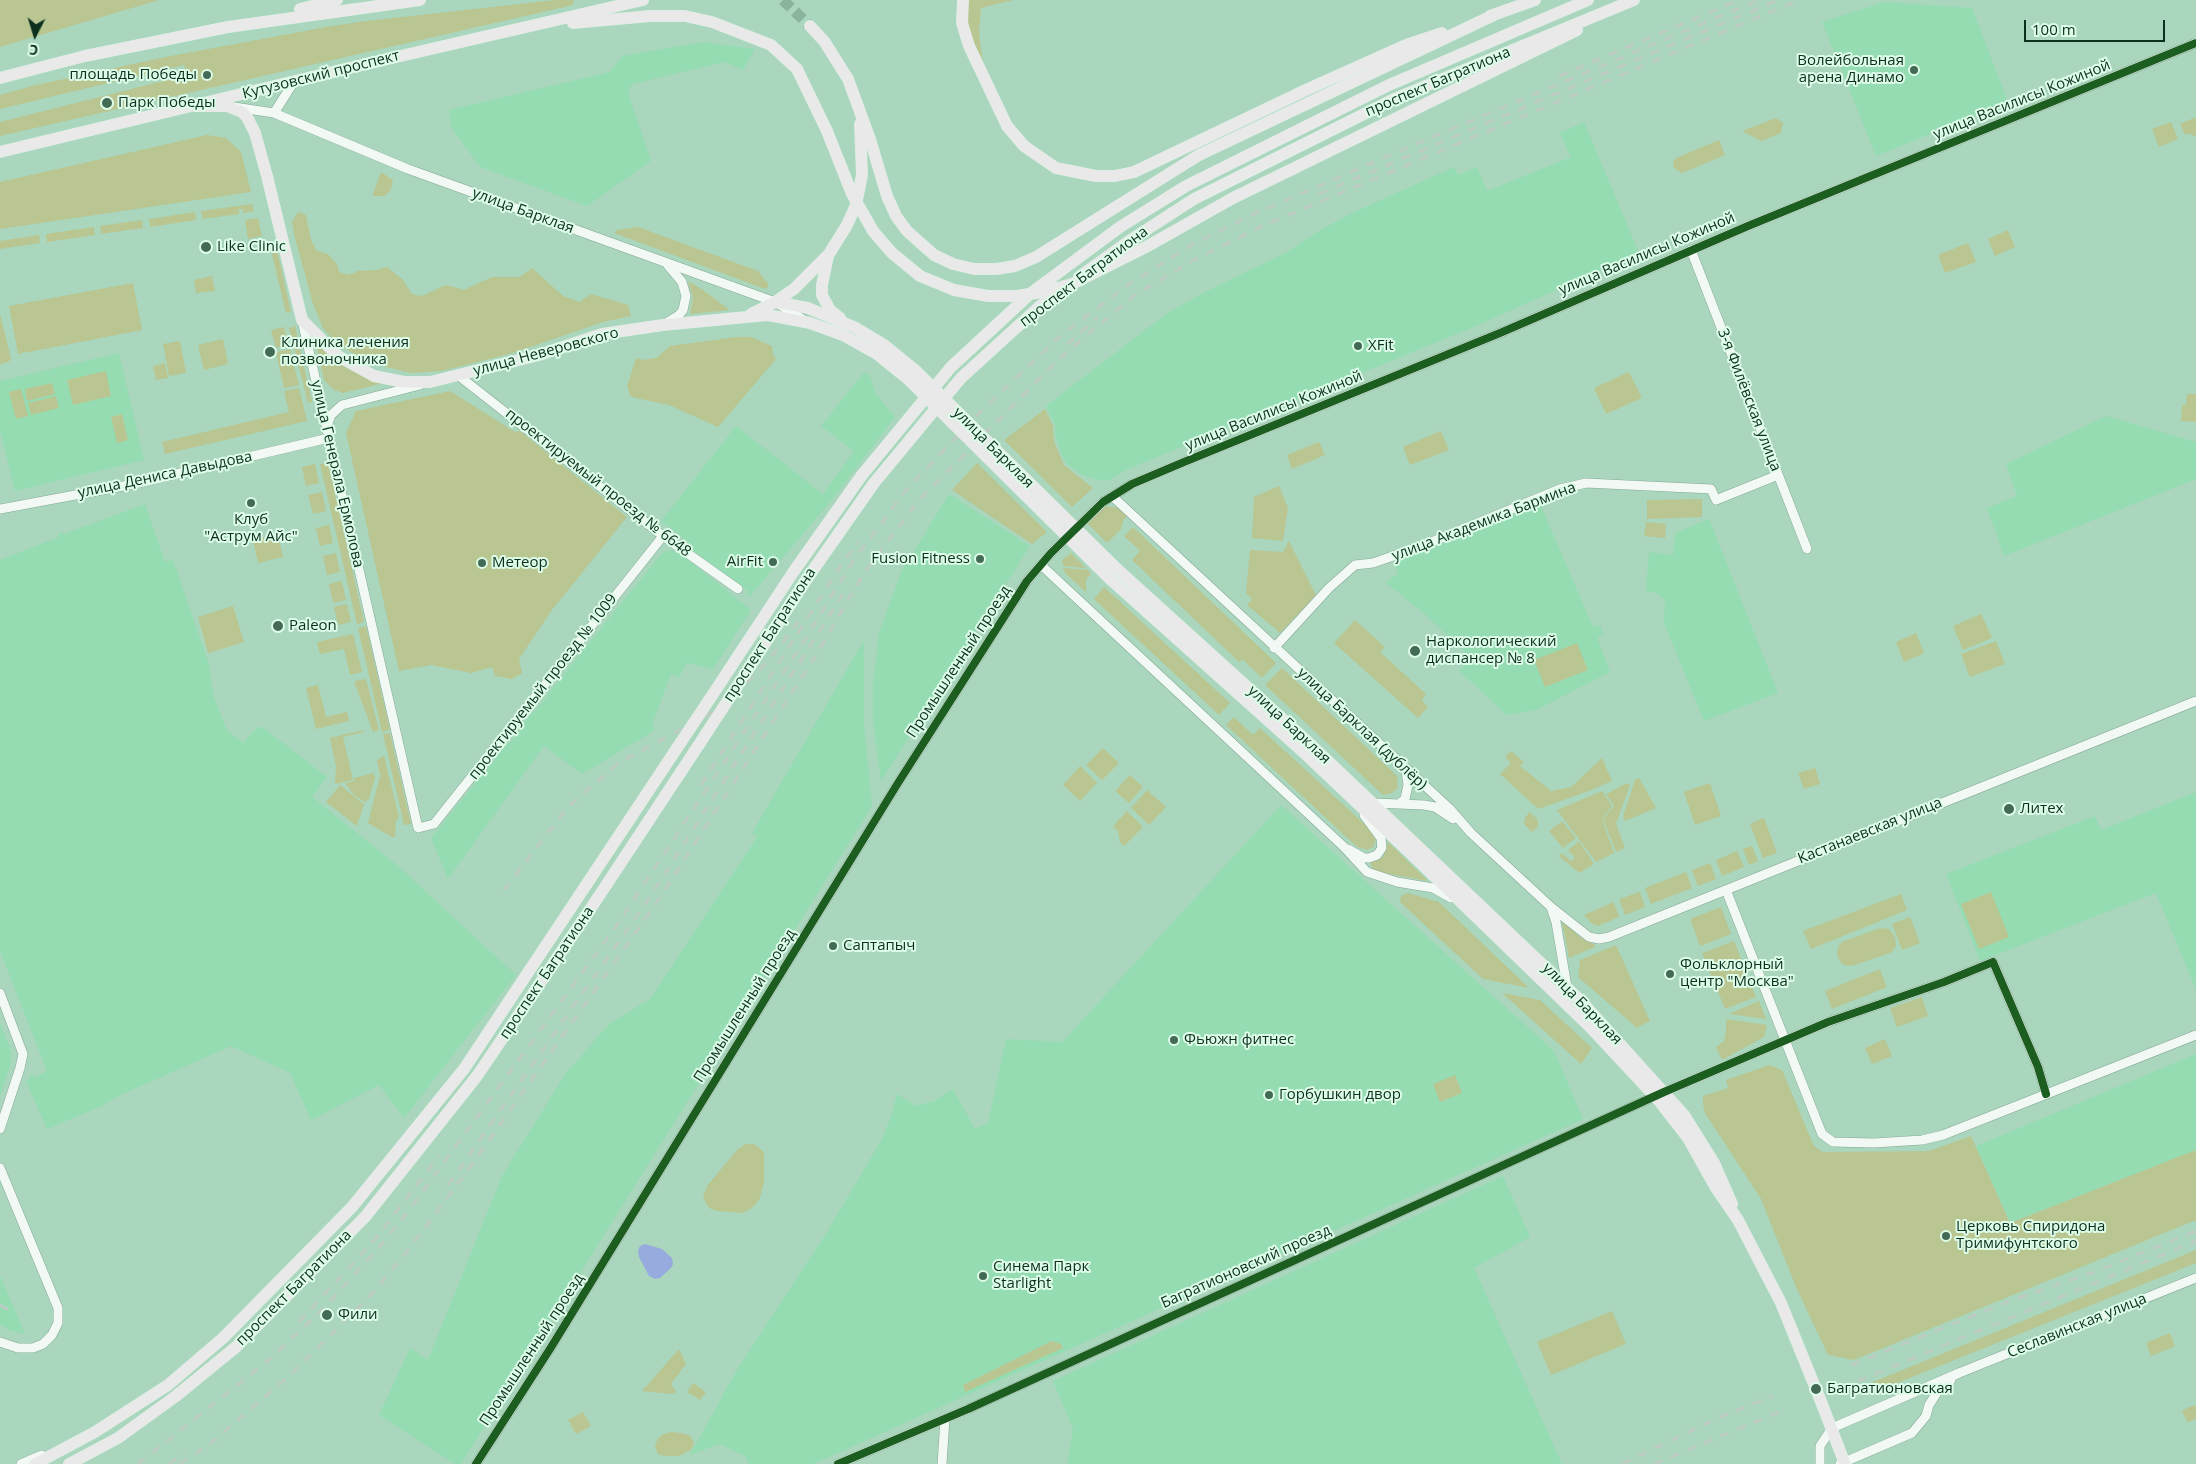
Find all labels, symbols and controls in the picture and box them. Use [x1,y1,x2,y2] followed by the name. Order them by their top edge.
[10,10,60,60] north arrow
[2026,10,2167,42] scale bar
[2032,19,2076,39] text: 100 m
[28,41,39,60] text: С
[1363,43,1513,121] street label: проспект Багратиона
[241,47,401,103] street label: Кутузовский проспект
[1797,52,1904,87] place label: Волейбольная арена Динамо
[1931,56,2113,144] street label: улица Василисы Кожиной
[1908,64,1920,76] marker: Волейбольная арена Динамо
[70,66,197,84] place label: площадь Победы
[201,69,213,81] marker: площадь Победы
[118,94,216,112] place label: Парк Победы
[100,96,114,110] marker: Парк Победы
[470,184,576,238] street label: улица Барклая
[1556,209,1738,299] street label: улица Василисы Кожиной
[1016,223,1152,331] street label: проспект Багратиона
[217,238,286,256] place label: Like Clinic
[199,240,213,254] marker: Like Clinic
[471,324,621,380] street label: улица Неверовского
[1713,326,1785,474] street label: 3-я Филёвская улица
[281,334,409,369] place label: Клиника лечения позвоночника
[1368,337,1394,355] place label: XFit
[1352,340,1364,352] marker: XFit
[263,345,277,359] marker: Клиника лечения позвоночника
[1183,367,1365,455] street label: улица Василисы Кожиной
[307,379,367,569] street label: улица Генерала Ермолова
[949,404,1037,492] street label: улица Барклая
[502,405,694,561] street label: проектируемый проезд № 6648
[76,448,254,502] street label: улица Дениса Давыдова
[1390,479,1578,565] street label: улица Академика Бармина
[245,497,257,509] marker: Клуб "Аструм Айс"
[204,511,298,546] place label: Клуб "Аструм Айс"
[871,550,970,568] place label: Fusion Fitness
[727,553,763,571] place label: AirFit
[974,553,986,565] marker: Fusion Fitness
[492,554,548,572] place label: Метеор
[767,556,779,568] marker: AirFit
[476,557,488,569] marker: Метеор
[720,565,820,705] street label: проспект Багратиона
[903,583,1015,741] street label: Промышленный проезд
[465,591,621,783] street label: проектируемый проезд № 1009
[289,617,337,635] place label: Paleon
[271,619,285,633] marker: Paleon
[1426,633,1556,668] place label: Наркологический диспансер № 8
[1408,644,1422,658] marker: Наркологический диспансер № 8
[1293,664,1431,794] street label: улица Барклая (дублёр)
[1244,682,1334,768] street label: улица Барклая
[1795,794,1945,868] street label: Кастанаевская улица
[2020,800,2063,818] place label: Литех
[2002,802,2016,816] marker: Литех
[496,903,598,1043] street label: проспект Багратиона
[690,926,800,1086] street label: Промышленный проезд
[843,937,915,955] place label: Саптапыч
[827,940,839,952] marker: Саптапыч
[1680,956,1794,991] place label: Фольклорный центр "Москва"
[1538,959,1626,1049] street label: улица Барклая
[1664,968,1676,980] marker: Фольклорный центр "Москва"
[1184,1031,1294,1049] place label: Фьюжн фитнес
[1168,1034,1180,1046] marker: Фьюжн фитнес
[1279,1086,1401,1104] place label: Горбушкин двор
[1263,1089,1275,1101] marker: Горбушкин двор
[1956,1218,2105,1253] place label: Церковь Спиридона Тримифунтского
[1158,1221,1334,1313] street label: Багратионовский проезд
[232,1226,356,1350] street label: проспект Багратиона
[1940,1230,1952,1242] marker: Церковь Спиридона Тримифунтского
[993,1258,1089,1293] place label: Синема Парк Starlight
[977,1270,989,1282] marker: Синема Парк Starlight
[476,1271,588,1429] street label: Промышленный проезд
[2005,1290,2149,1362] street label: Сеславинская улица
[338,1306,378,1324] place label: Фили
[320,1308,334,1322] marker: Фили
[1827,1380,1953,1398] place label: Багратионовская
[1809,1382,1823,1396] marker: Багратионовская

